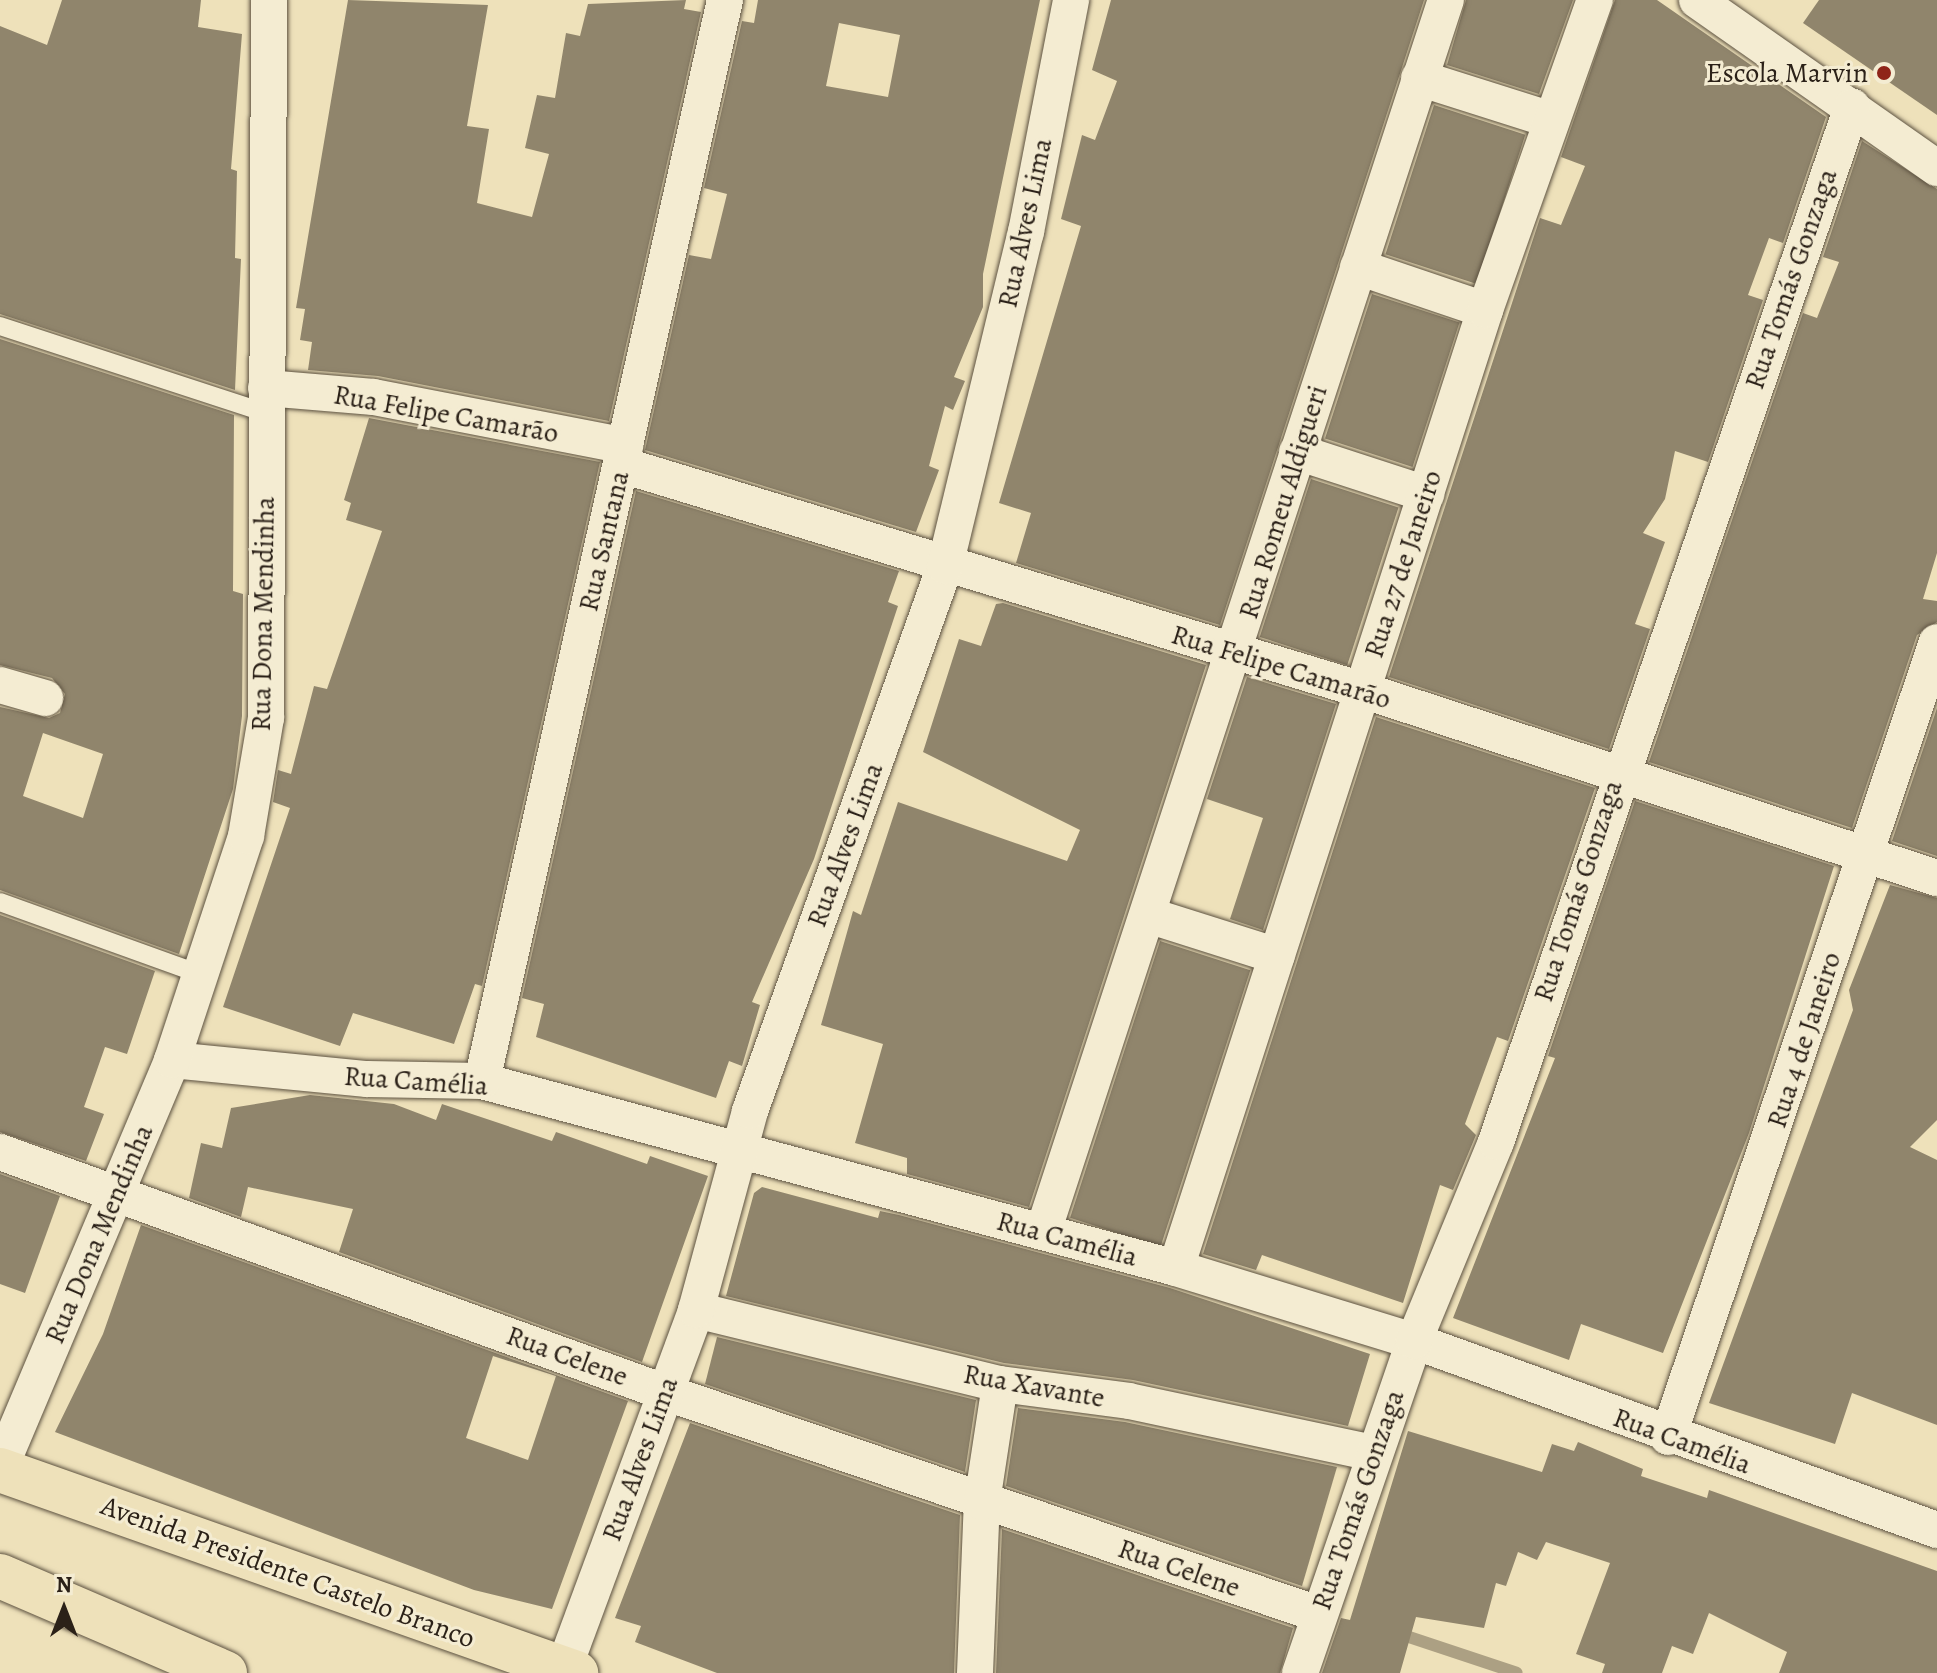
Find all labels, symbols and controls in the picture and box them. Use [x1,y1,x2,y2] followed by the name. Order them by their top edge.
[1706,56,1868,90] place label: Escola Marvin
[1875,64,1893,82] marker: Escola Marvin
[991,135,1059,311] street label: Rua Alves Lima
[1738,164,1844,394] street label: Rua Tomás Gonzaga
[331,378,561,450] street label: Rua Felipe Camarão
[1231,381,1335,623] street label: Rua Romeu Aldigueri
[1357,466,1449,662] street label: Rua 27 de Janeiro
[572,467,636,615] street label: Rua Santana
[244,496,282,732] street label: Rua Dona Mendinha
[1167,618,1395,716] street label: Rua Felipe Camarão
[800,758,890,932] street label: Rua Alves Lima
[1526,776,1630,1006] street label: Rua Tomás Gonzaga
[1760,948,1848,1132] street label: Rua 4 de Janeiro
[343,1059,489,1103] street label: Rua Camélia
[38,1119,160,1349] street label: Rua Dona Mendinha
[993,1204,1141,1274] street label: Rua Camélia
[502,1319,632,1393] street label: Rua Celene
[961,1357,1107,1415] street label: Rua Xavante
[595,1372,685,1546] street label: Rua Alves Lima
[1305,1385,1411,1615] street label: Rua Tomás Gonzaga
[1609,1401,1755,1481] street label: Rua Camélia
[96,1489,480,1655] street label: Avenida Presidente Castelo Branco
[1114,1531,1244,1605] street label: Rua Celene
[24,1569,104,1649] north arrow
[56,1570,72,1600] text: N

